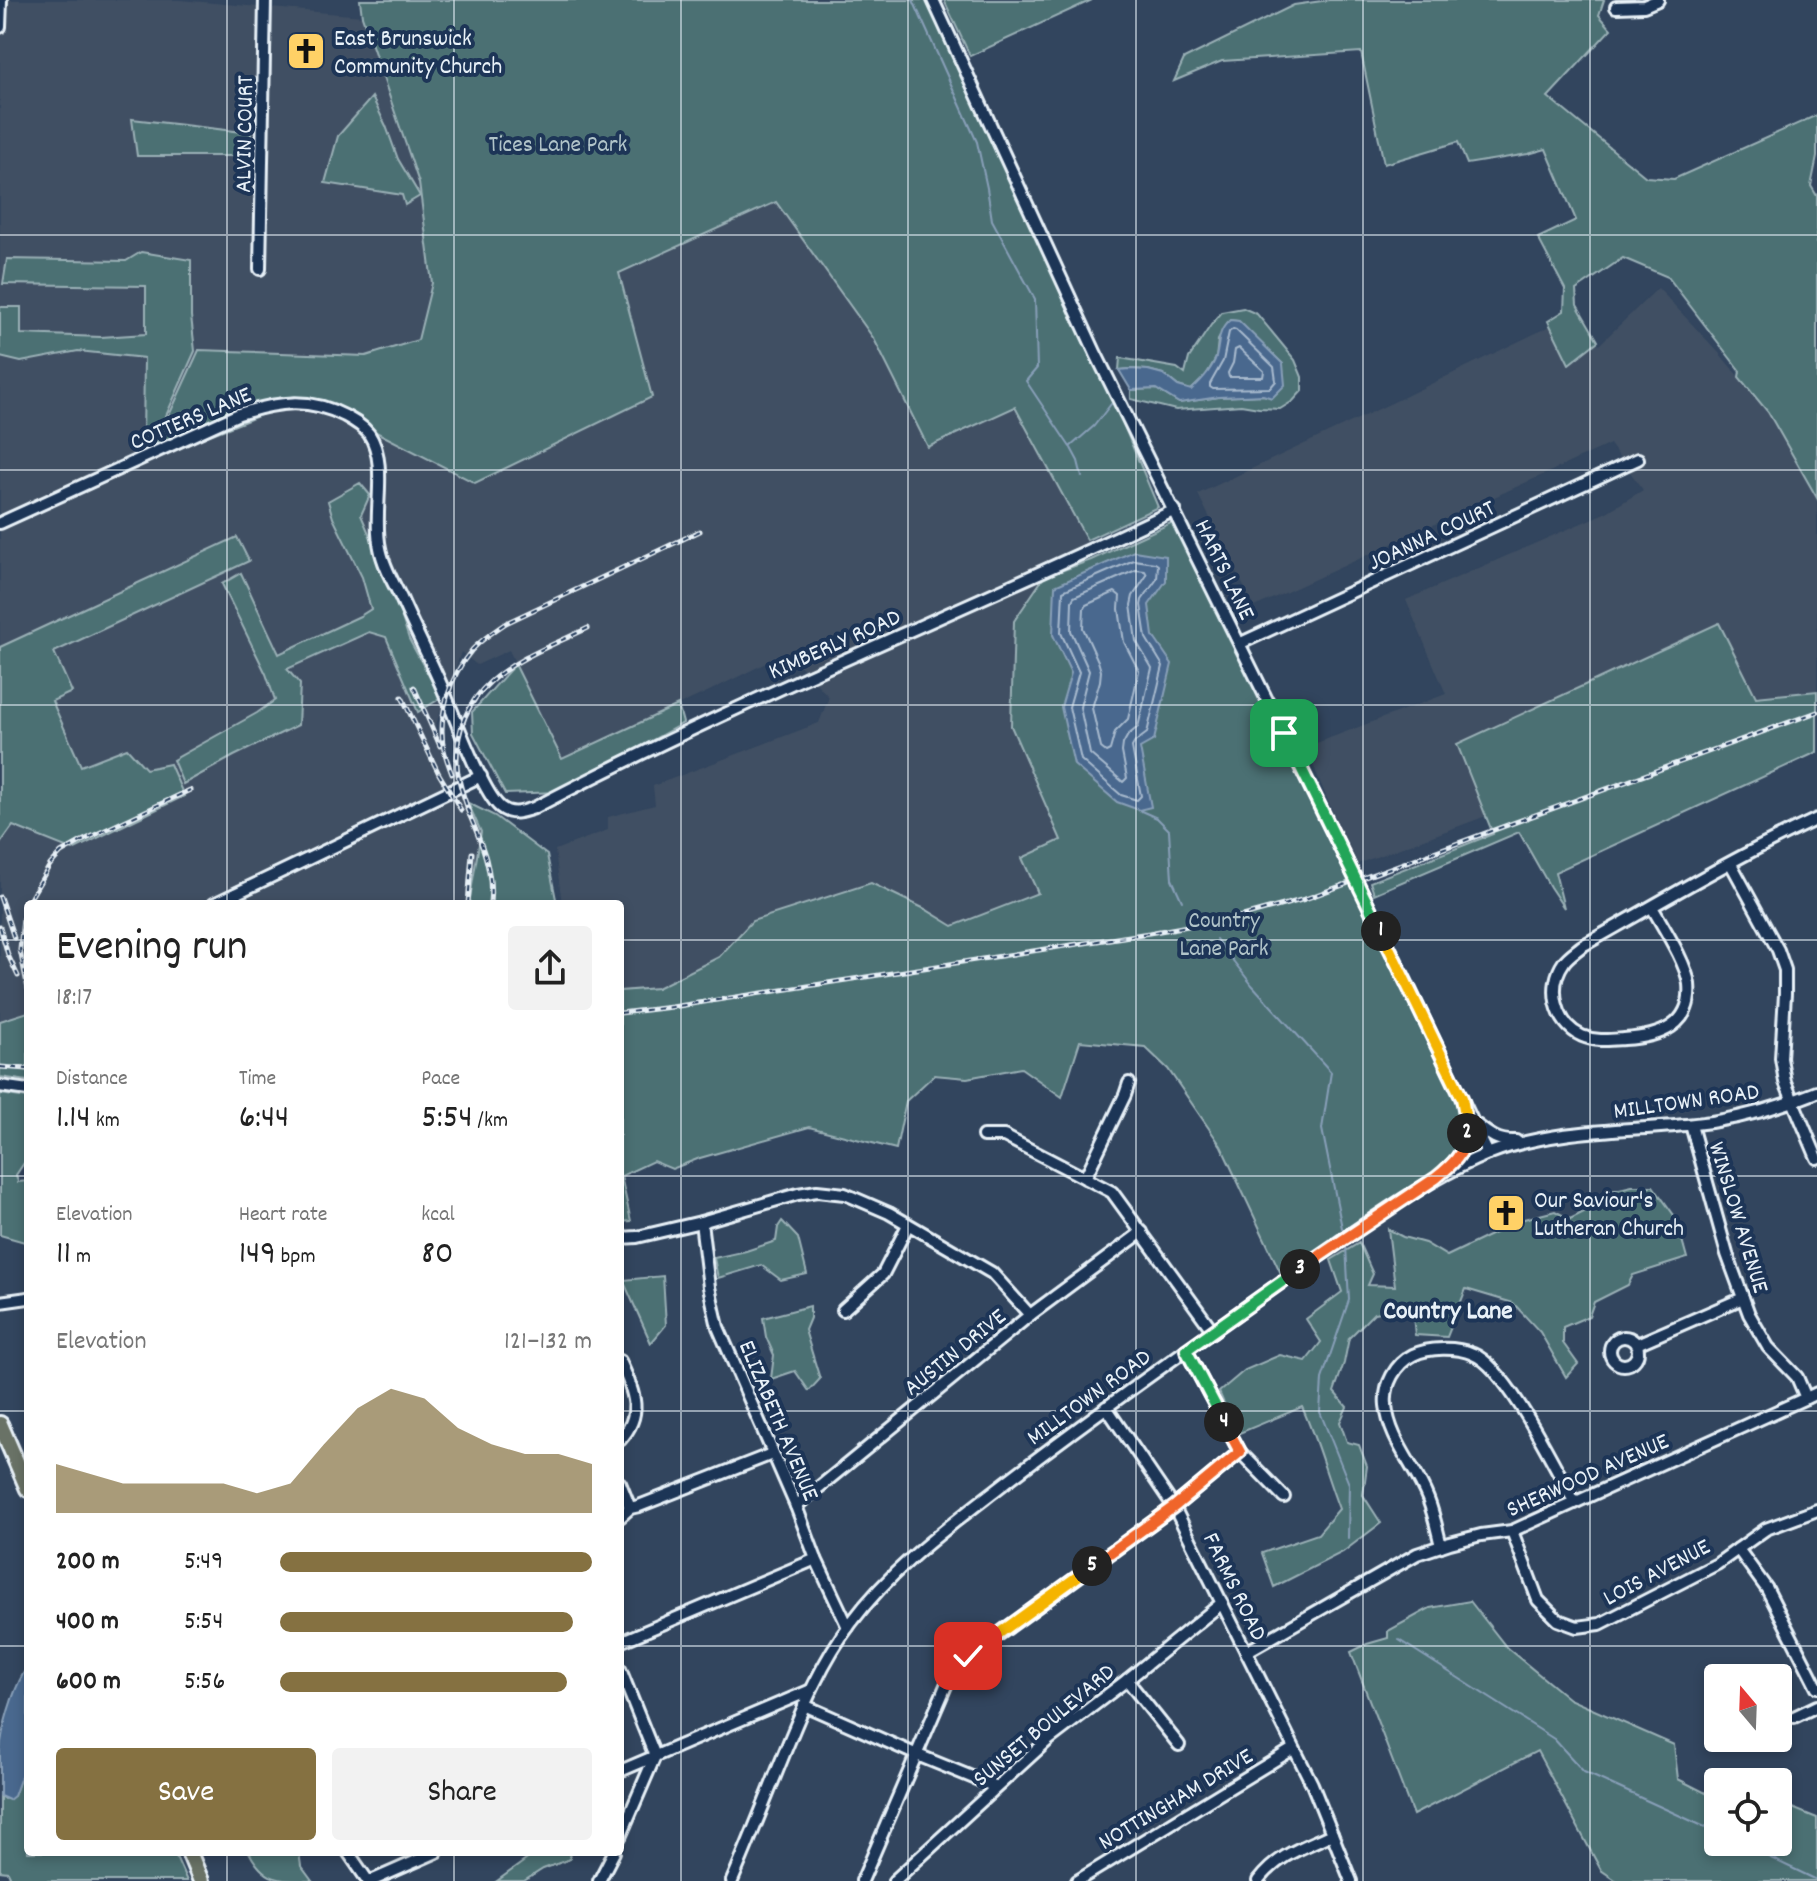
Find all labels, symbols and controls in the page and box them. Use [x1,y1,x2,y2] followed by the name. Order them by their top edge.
[334,23,502,85] place label: East Brunswick Community Church
[285,30,327,72] church icon: East Brunswick Community Church
[228,74,264,193] street label: ALVIN COURT
[489,129,627,163] park label: Tices Lane Park
[125,379,257,461] street label: COTTERS LANE
[1363,492,1502,581] street label: JOANNA COURT
[1184,514,1262,627] street label: HARTS LANE
[764,601,907,690] street label: KIMBERLY ROAD
[1250,699,1318,767] pin
[1262,711,1306,755] icon: arrive
[1179,905,1269,967] park label: Country Lane Park
[1361,911,1401,951] pin: 1
[1379,915,1383,946] text: 1
[56,918,247,981] text: Evening run
[508,926,592,1010] button: share
[56,980,92,1017] text: 18:17
[56,1064,128,1095] text: Distance
[239,1064,276,1095] text: Time
[421,1064,460,1095] text: Pace
[1611,1076,1761,1130] street label: MILLTOWN ROAD
[56,1095,91,1144] text: 1.14
[239,1095,289,1144] text: 6:44
[421,1095,473,1144] text: 5:54
[91,1106,120,1137] text: km
[473,1106,508,1137] text: /km
[1447,1113,1487,1153] pin: 2
[1462,1117,1472,1148] text: 2
[1698,1138,1776,1298] street label: WINSLOW AVENUE
[1534,1185,1684,1247] place label: Our Saviour's Lutheran Church
[1485,1192,1527,1234] church icon: Our Saviour's Lutheran Church
[56,1200,133,1231] text: Elevation
[239,1200,328,1231] text: Heart rate
[421,1200,455,1231] text: kcal
[56,1231,71,1280] text: 11
[239,1231,276,1280] text: 149
[421,1231,454,1280] text: 80
[71,1242,91,1273] text: m
[276,1242,316,1273] text: bpm
[1280,1249,1320,1289] pin: 3
[1295,1253,1305,1284] text: 3
[1383,1294,1513,1331] district label: Country Lane
[897,1301,1015,1405] street label: AUSTIN DRIVE
[56,1324,146,1361] text: Elevation
[504,1324,592,1361] text: 121–132 m
[728,1336,826,1507] street label: ELIZABETH AVENUE
[1020,1342,1159,1455] street label: MILLTOWN ROAD
[1204,1402,1244,1442] pin: 4
[1219,1406,1229,1437] text: 4
[1502,1426,1675,1528] street label: SHERWOOD AVENUE
[1192,1527,1274,1647] street label: FARMS ROAD
[1598,1531,1717,1616] street label: LOIS AVENUE
[56,1544,120,1581] text: 200 m
[184,1544,223,1581] text: 5:49
[1072,1546,1112,1586] pin: 5
[1087,1550,1097,1581] text: 5
[56,1604,119,1641] text: 400 m
[184,1604,223,1641] text: 5:54
[934,1622,1002,1690] pin
[946,1634,990,1678] icon: check
[966,1656,1124,1796] street label: SUNSET BOULEVARD
[56,1664,121,1701] text: 600 m
[184,1664,225,1701] text: 5:56
[1704,1664,1792,1752] north arrow
[1704,1664,1792,1856] map controls
[1093,1741,1260,1860] street label: NOTTINGHAM DRIVE
[56,1748,316,1840] button: Save
[332,1748,592,1840] button: Share
[1704,1768,1792,1856] button: locate

